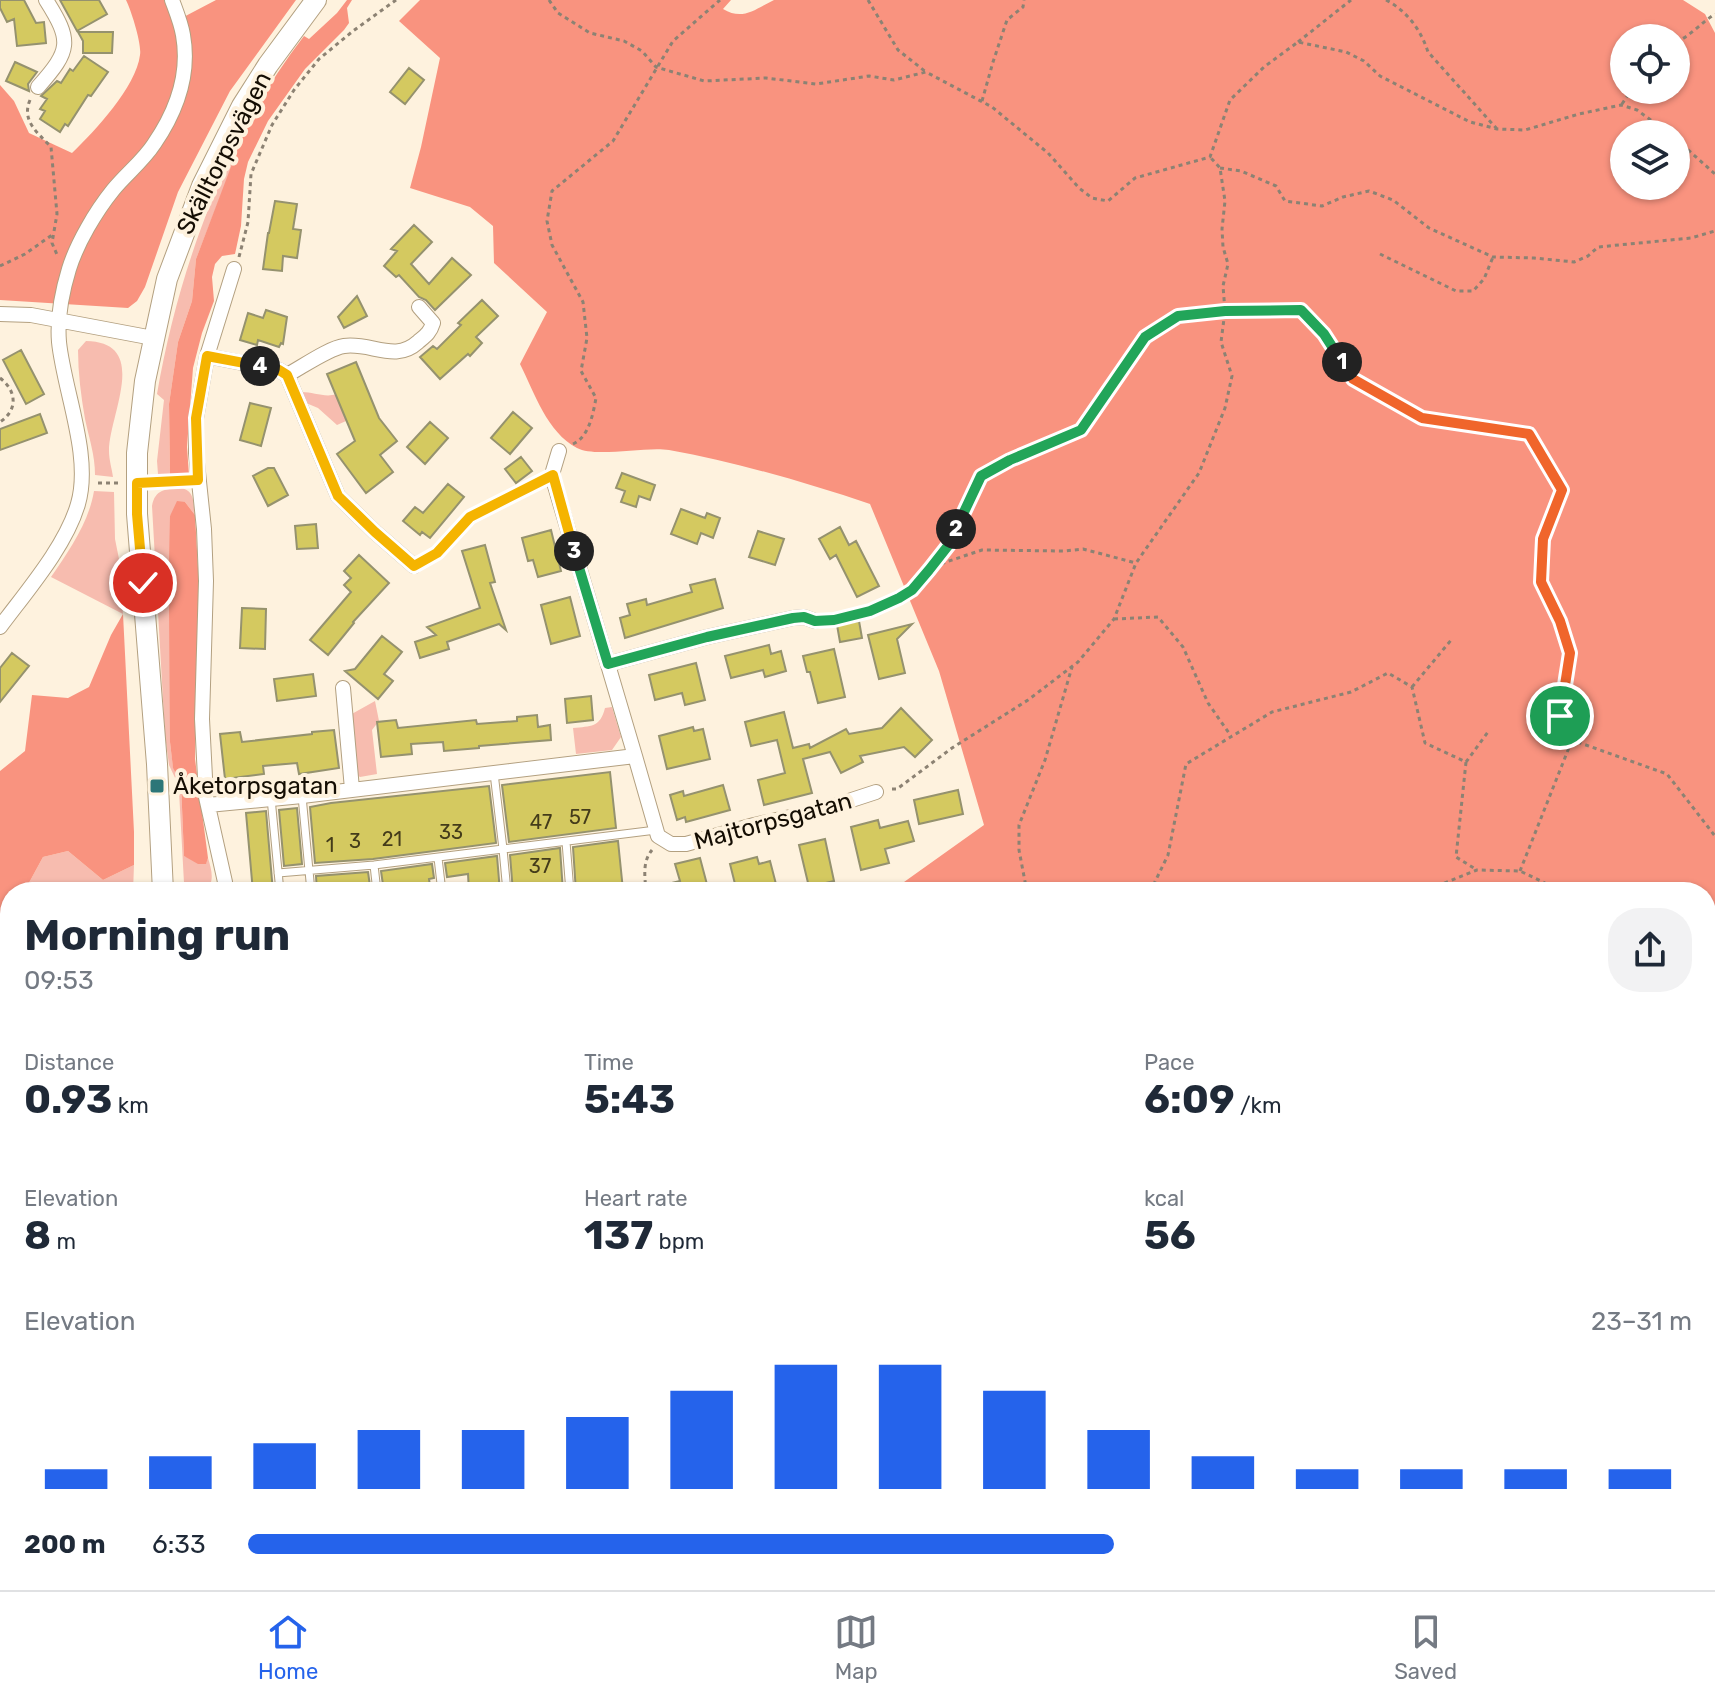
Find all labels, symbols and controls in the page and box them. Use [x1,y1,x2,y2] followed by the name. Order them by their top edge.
[1610,24,1690,200] map controls
[1610,24,1690,104] button: locate
[171,67,277,239] street label: Skälltorpsvägen
[1610,120,1690,200] button: layers
[1322,342,1362,382] pin: 1
[240,346,280,386] pin: 4
[1337,348,1347,375] text: 1
[252,352,268,379] text: 4
[936,509,976,549] pin: 2
[949,515,963,542] text: 2
[554,531,594,571] pin: 3
[567,537,581,564] text: 3
[109,549,177,617] pin
[121,561,165,605] icon: check
[1526,682,1594,750] pin
[1538,694,1582,738] icon: arrive
[173,772,338,800] place label: Åketorpsgatan
[148,777,166,795] marker: Åketorpsgatan
[691,786,855,856] street label: Majtorpsgatan
[569,805,591,829] house number: 57
[530,810,552,834] house number: 47
[439,820,463,844] house number: 33
[382,827,402,851] house number: 21
[349,829,361,853] house number: 3
[326,833,334,857] house number: 1
[529,854,551,878] house number: 37
[1608,908,1692,992] button: share
[24,909,290,961] text: Morning run
[24,965,94,996] text: 09:53
[24,1049,114,1076] text: Distance
[584,1049,634,1076] text: Time
[1144,1049,1195,1076] text: Pace
[24,1076,112,1123] text: 0.93
[584,1076,675,1123] text: 5:43
[1144,1076,1235,1123] text: 6:09
[112,1092,149,1119] text: km
[1235,1092,1281,1119] text: /km
[24,1185,118,1212] text: Elevation
[584,1185,688,1212] text: Heart rate
[1144,1185,1184,1212] text: kcal
[24,1212,51,1259] text: 8
[584,1212,653,1259] text: 137
[1144,1212,1196,1259] text: 56
[51,1228,76,1255] text: m
[653,1228,704,1255] text: bpm
[24,1306,135,1337] text: Elevation
[1591,1306,1692,1337] text: 23–31 m
[24,1529,106,1560] text: 200 m
[152,1529,206,1560] text: 6:33
[258,1610,318,1685] tab: Home
[834,1610,878,1685] tab: Map
[1394,1610,1457,1685] tab: Saved

